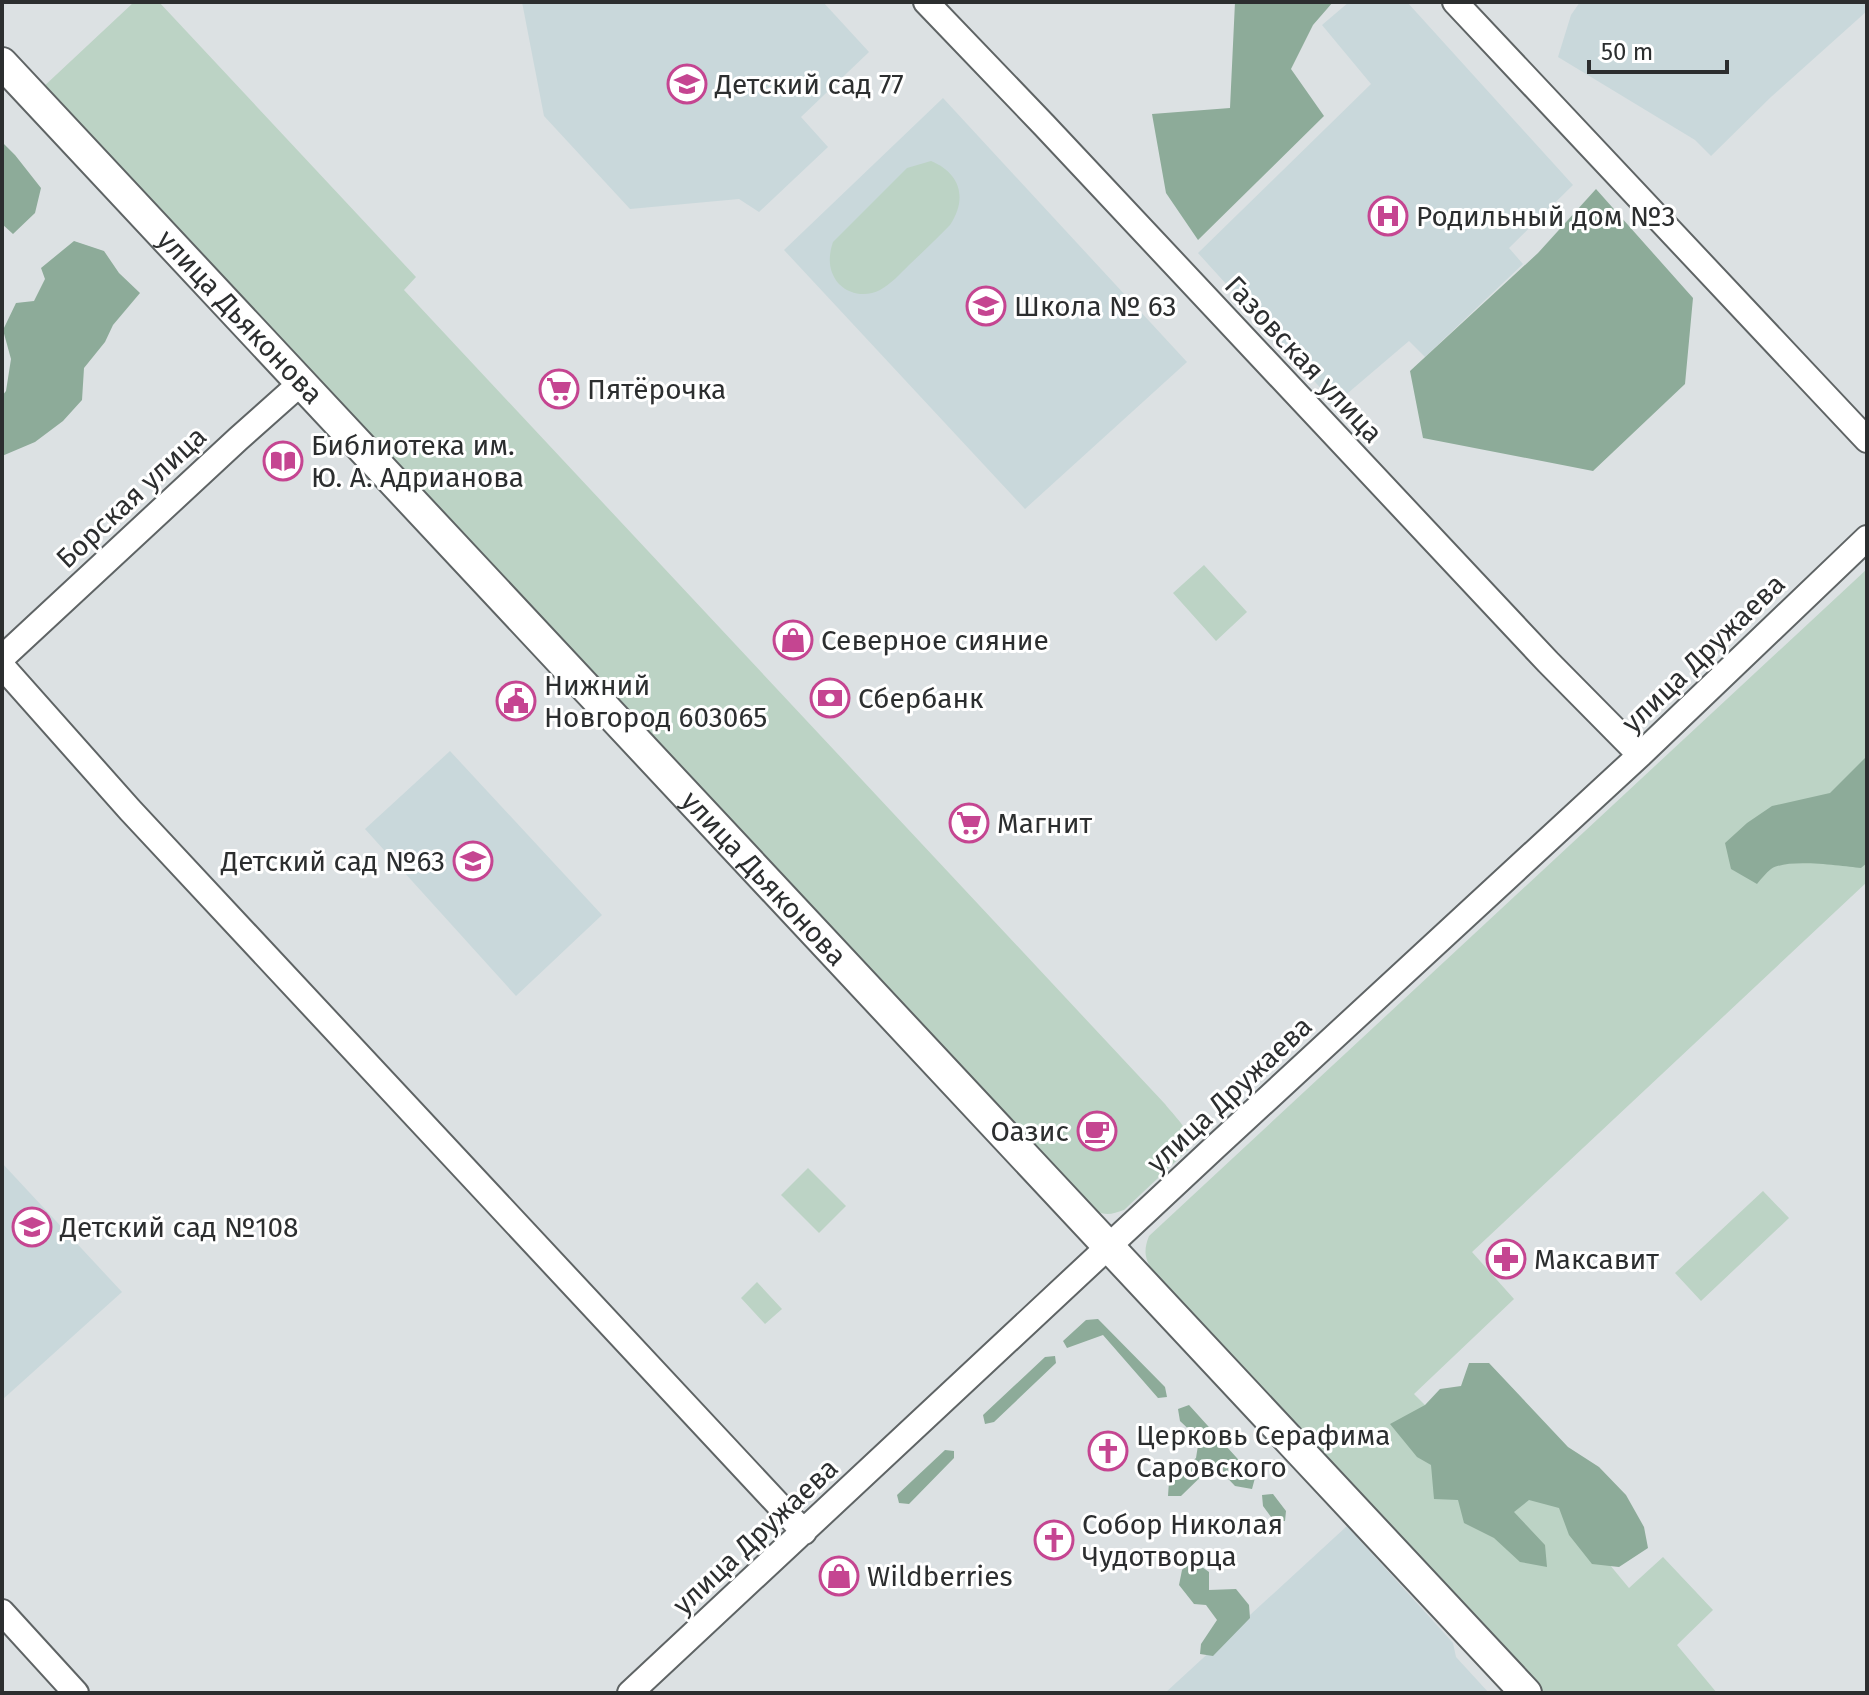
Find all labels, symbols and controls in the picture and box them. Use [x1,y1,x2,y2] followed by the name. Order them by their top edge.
[1589,24,1727,74] scale bar
[1601,38,1653,66] text: 50 m
[666,63,708,105] school or university icon: Детский сад 77
[714,68,904,101] place label: Детский сад 77
[1367,195,1409,237] hospital icon: Родильный дом №3
[1416,200,1675,233] place label: Родильный дом №3
[151,223,330,411] street label: улица Дьяконова
[1218,269,1389,450] street label: Газовская улица
[965,285,1007,327] school or university icon: Школа № 63
[1014,290,1177,323] place label: Школа № 63
[538,368,580,410] supermarket icon: Пятёрочка
[587,373,726,406] place label: Пятёрочка
[50,420,213,575] street label: Борская улица
[311,429,524,494] place label: Библиотека им. Ю. А. Адрианова
[262,440,304,482] library icon: Библиотека им. Ю. А. Адрианова
[1615,567,1792,739] street label: улица Дружаева
[772,619,814,661] shop icon: Северное сияние
[821,624,1049,657] place label: Северное сияние
[544,669,767,734] place label: Нижний Новгород 603065
[809,677,851,719] bank icon: Сбербанк
[495,680,537,722] public building icon: Нижний Новгород 603065
[858,682,984,715] place label: Сбербанк
[675,784,853,973] street label: улица Дьяконова
[948,802,990,844] supermarket icon: Магнит
[997,807,1092,840] place label: Магнит
[452,840,494,882] school or university icon: Детский сад №63
[220,845,445,878] place label: Детский сад №63
[1140,1009,1319,1179] street label: улица Дружаева
[1076,1110,1118,1152] cafe icon: Оазис
[990,1115,1069,1148] place label: Оазис
[11,1206,53,1248] school or university icon: Детский сад №108
[59,1211,299,1244] place label: Детский сад №108
[1485,1238,1527,1280] pharmacy icon: Максавит
[1534,1243,1659,1276] place label: Максавит
[1136,1419,1390,1484] place label: Церковь Серафима Саровского
[1087,1430,1129,1472] church icon: Церковь Серафима Саровского
[666,1451,845,1621] street label: улица Дружаева
[1082,1508,1283,1573] place label: Собор Николая Чудотворца
[1033,1519,1075,1561] church icon: Собор Николая Чудотворца
[818,1555,860,1597] shop icon: Wildberries
[867,1560,1013,1593] place label: Wildberries

